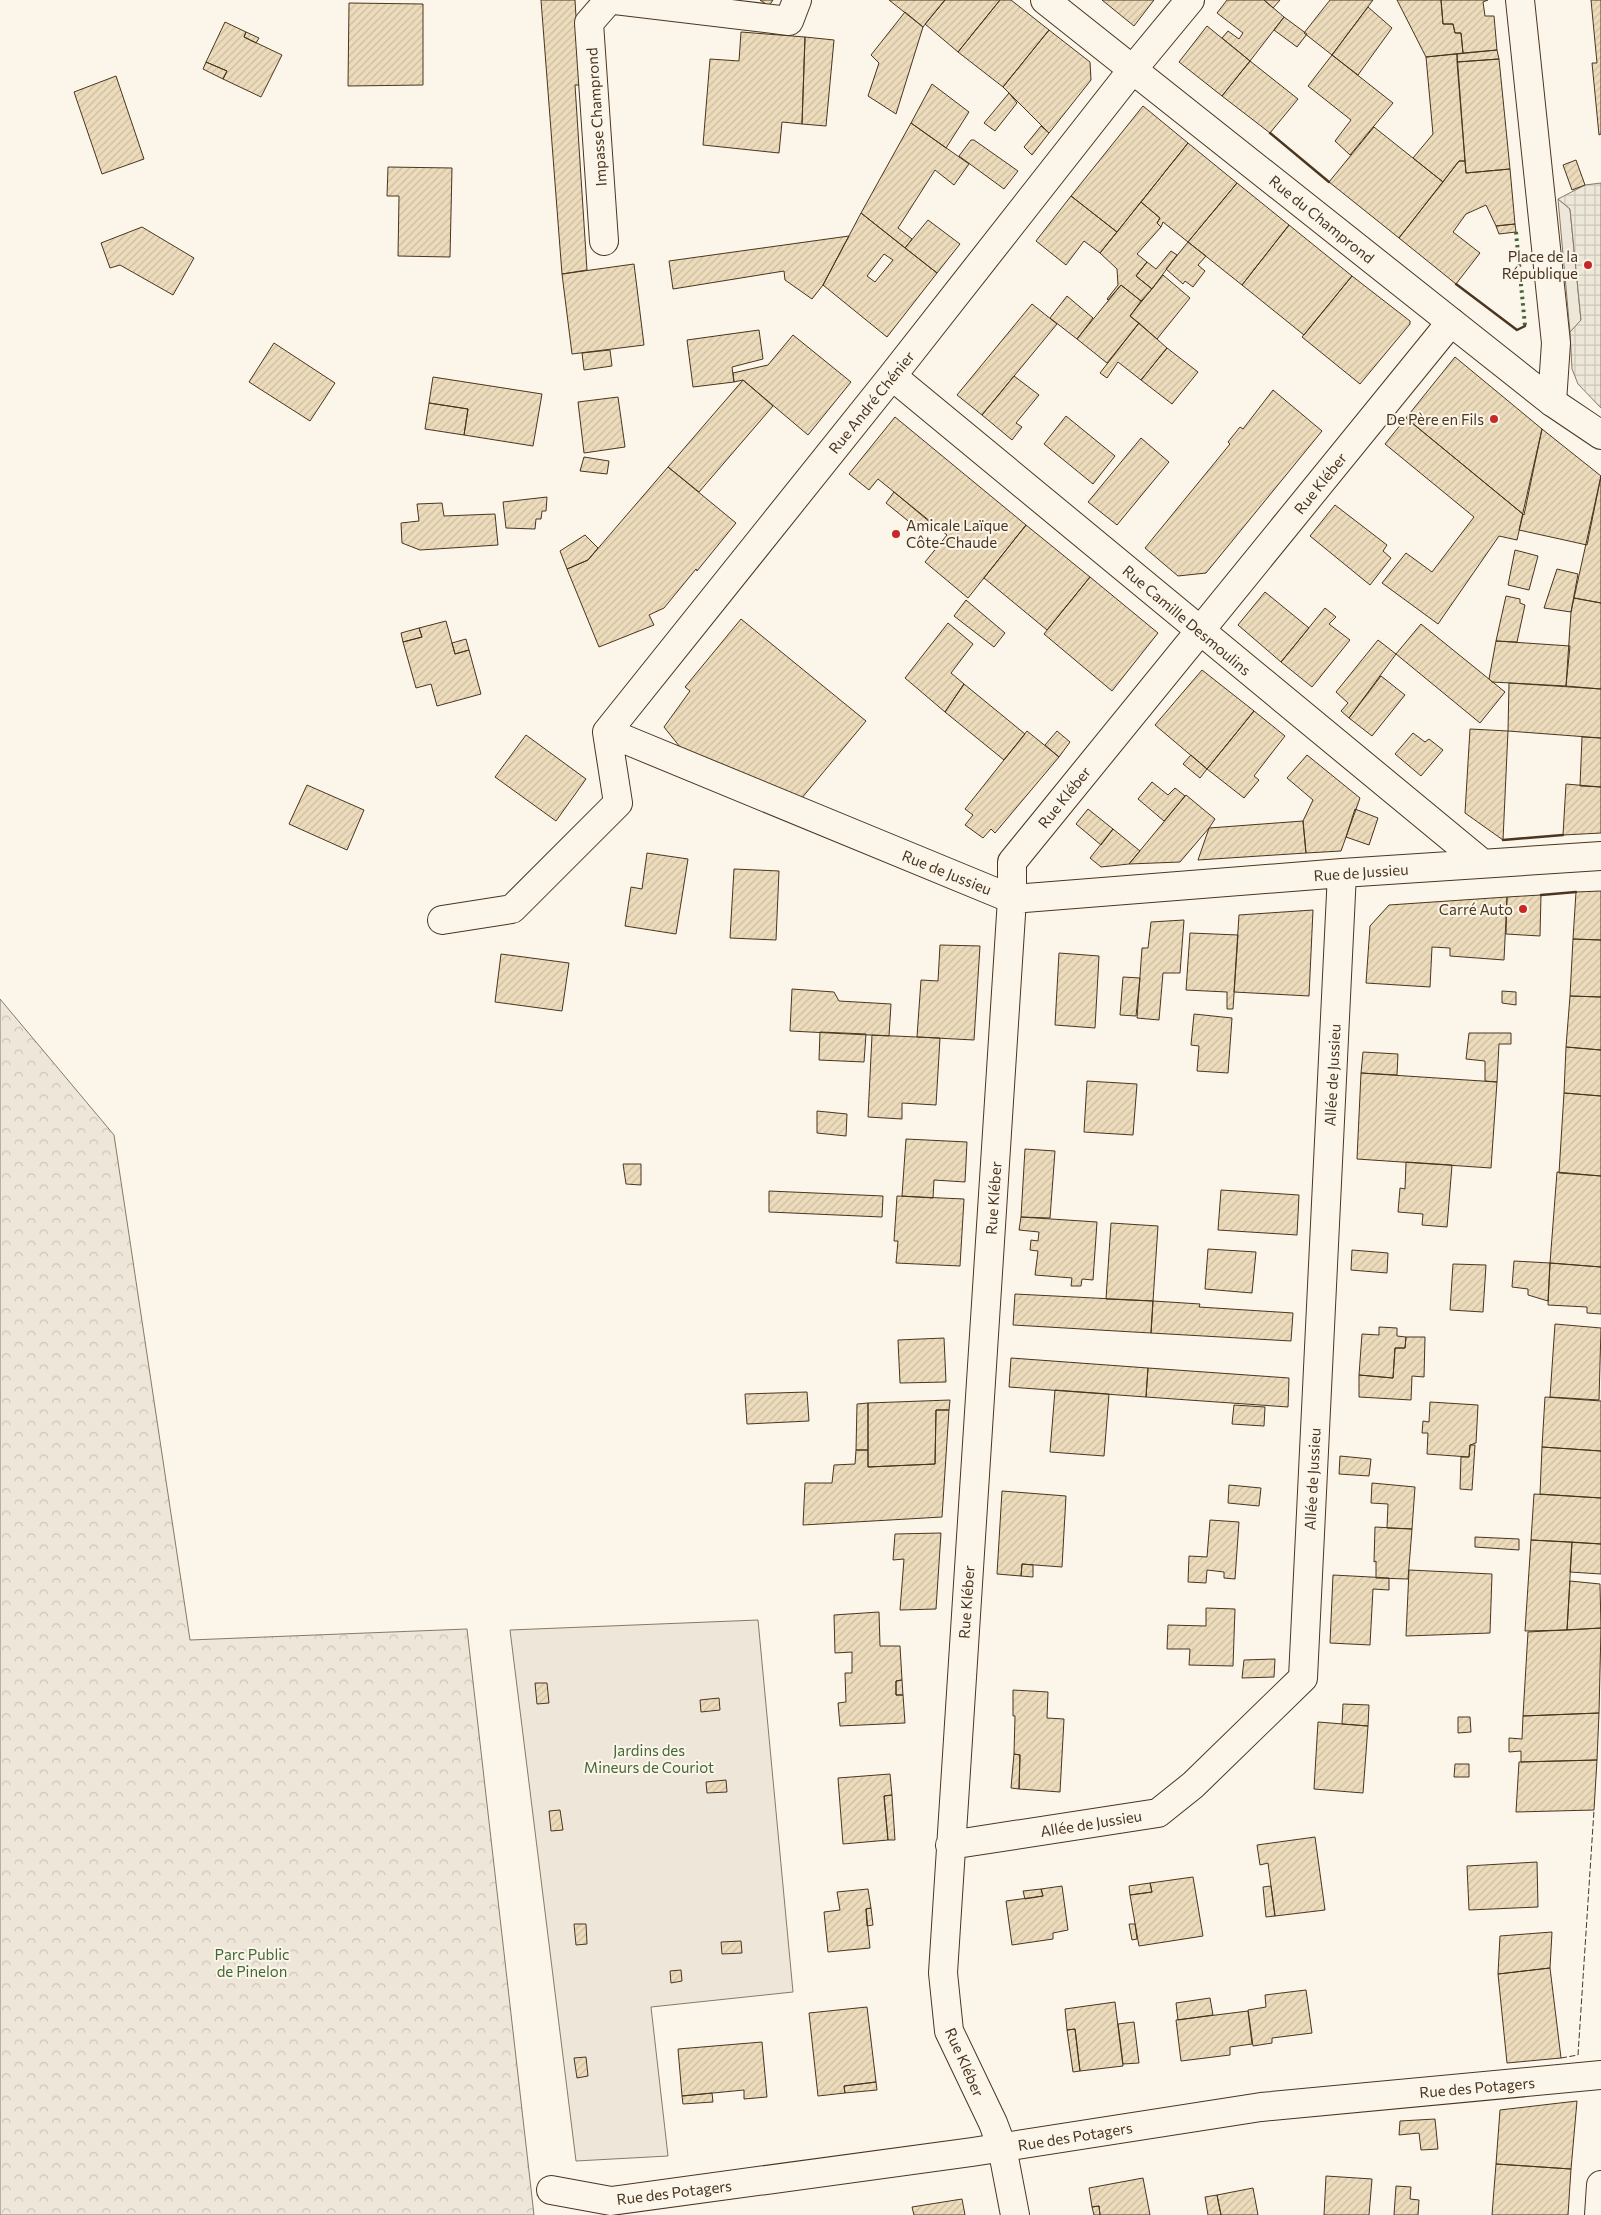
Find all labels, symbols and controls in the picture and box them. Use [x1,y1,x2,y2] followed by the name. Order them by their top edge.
[582,47,610,187] street label: Impasse Champrond
[1266,171,1378,267] street label: Rue du Champrond
[1502,247,1578,282] place label: Place de la République
[1582,259,1594,271] marker: Place de la République
[824,347,918,457] street label: Rue André Chénier
[1386,410,1484,428] place label: De Père en Fils
[1488,413,1500,425] marker: De Père en Fils
[1290,449,1350,517] street label: Rue Kléber
[906,516,1009,551] place label: Amicale Laïque Côte-Chaude
[890,528,902,540] marker: Amicale Laïque Côte-Chaude
[1119,561,1255,679] street label: Rue Camille Desmoulins
[1034,763,1094,831] street label: Rue Kléber
[900,846,994,898] street label: Rue de Jussieu
[1313,860,1409,884] street label: Rue de Jussieu
[1439,900,1513,918] place label: Carré Auto
[1517,903,1529,915] marker: Carré Auto
[1320,1023,1344,1127] street label: Allée de Jussieu
[981,1161,1005,1235] street label: Rue Kléber
[1300,1427,1324,1531] street label: Allée de Jussieu
[954,1565,978,1639] street label: Rue Kléber
[584,1741,714,1776] park label: Jardins des Mineurs de Couriot
[1039,1806,1143,1840] street label: Allée de Jussieu
[214,1945,290,1980] park label: Parc Public de Pinelon
[942,2025,988,2099] street label: Rue Kléber
[1419,2073,1536,2101] street label: Rue des Potagers
[1016,2118,1134,2154] street label: Rue des Potagers
[615,2176,733,2208] street label: Rue des Potagers

